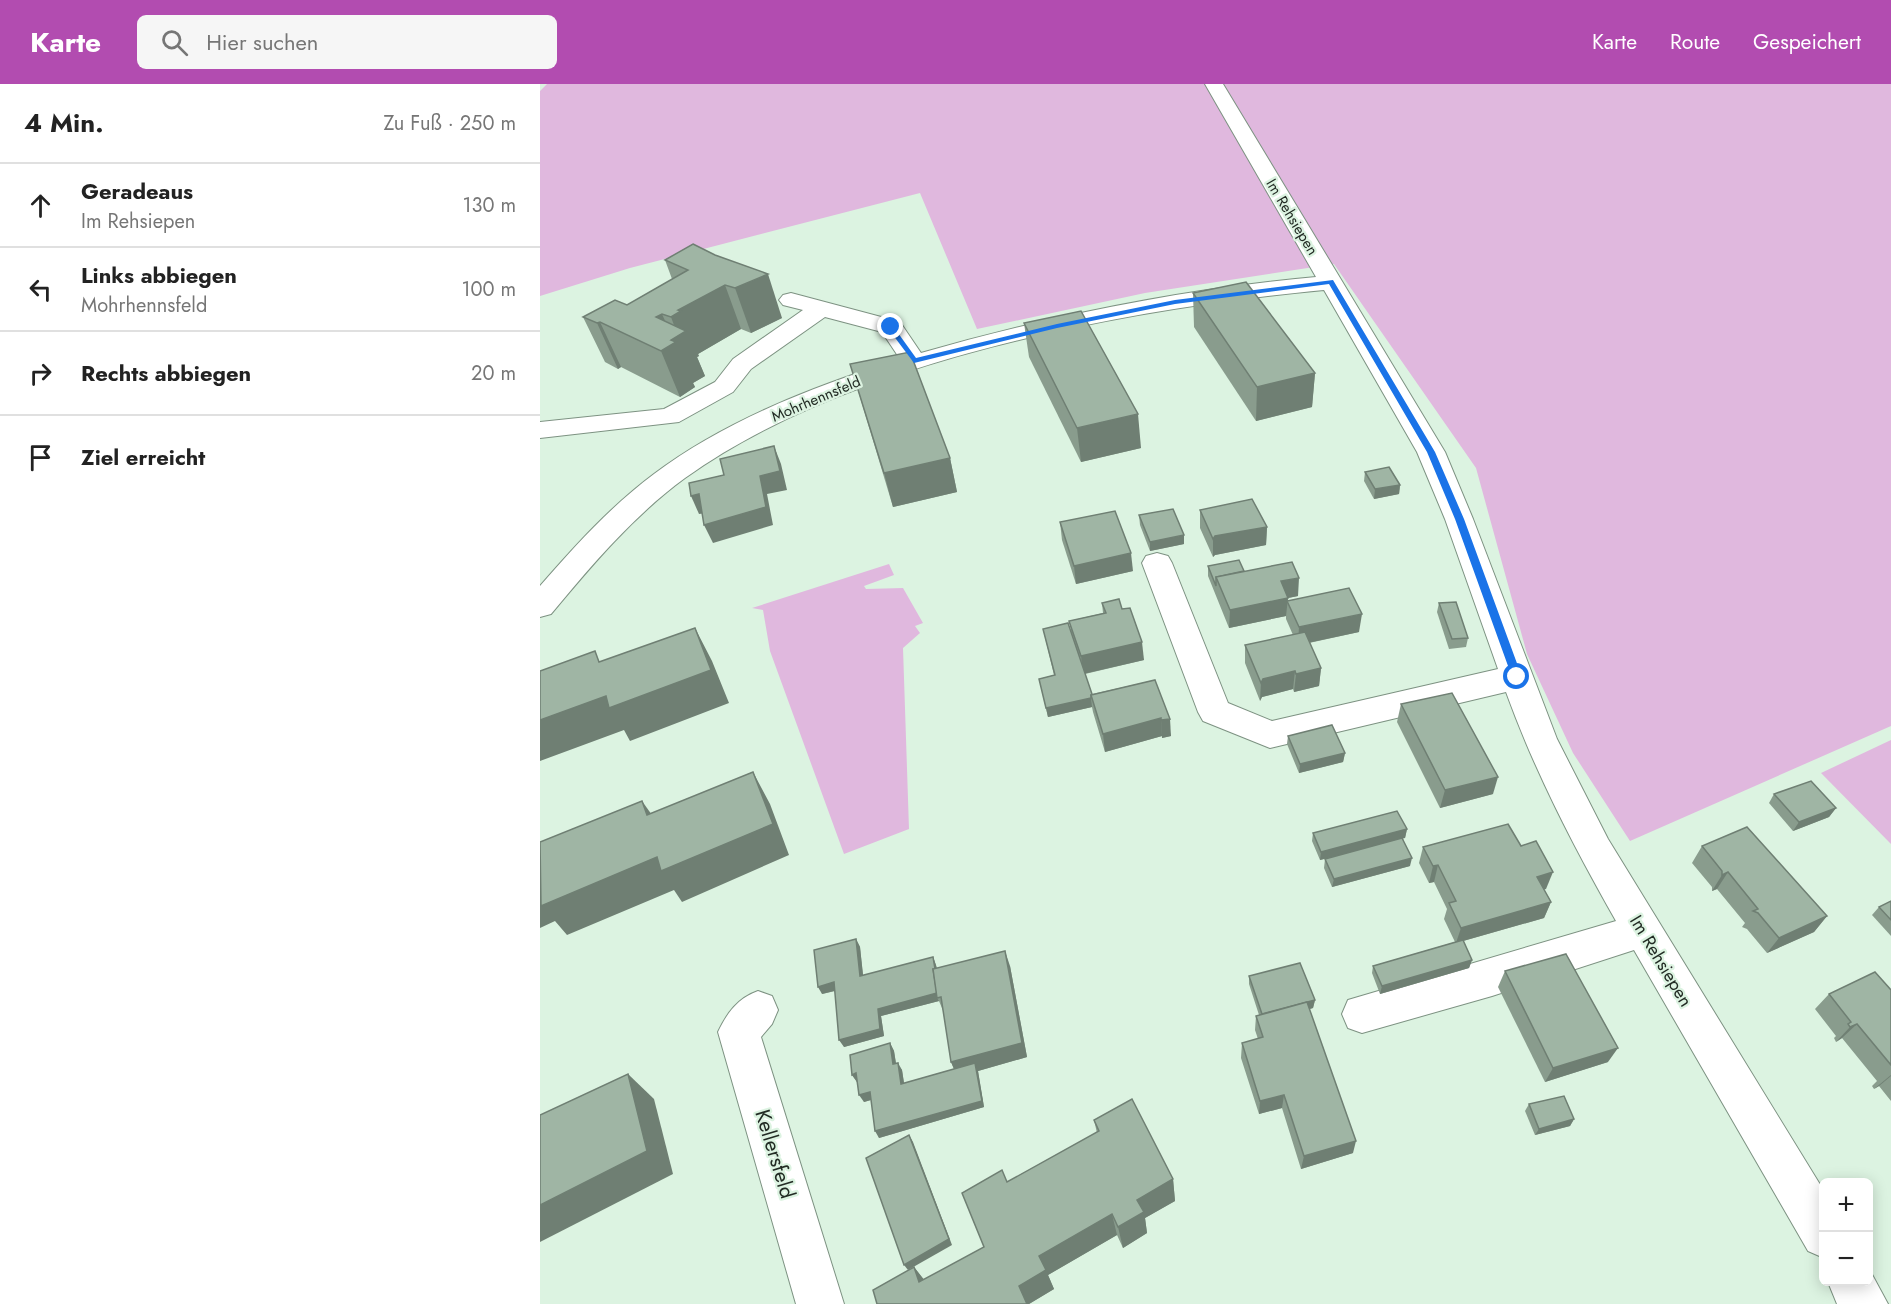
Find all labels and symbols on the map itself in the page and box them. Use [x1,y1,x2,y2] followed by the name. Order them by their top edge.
[1261,175,1323,259] street label: Im Rehsiepen
[877,313,903,339] route end
[768,370,864,428] street label: Mohrhennsfeld
[1503,663,1529,689] route start
[1623,910,1699,1012] street label: Im Rehsiepen
[747,1106,803,1202] street label: Kellersfeld

